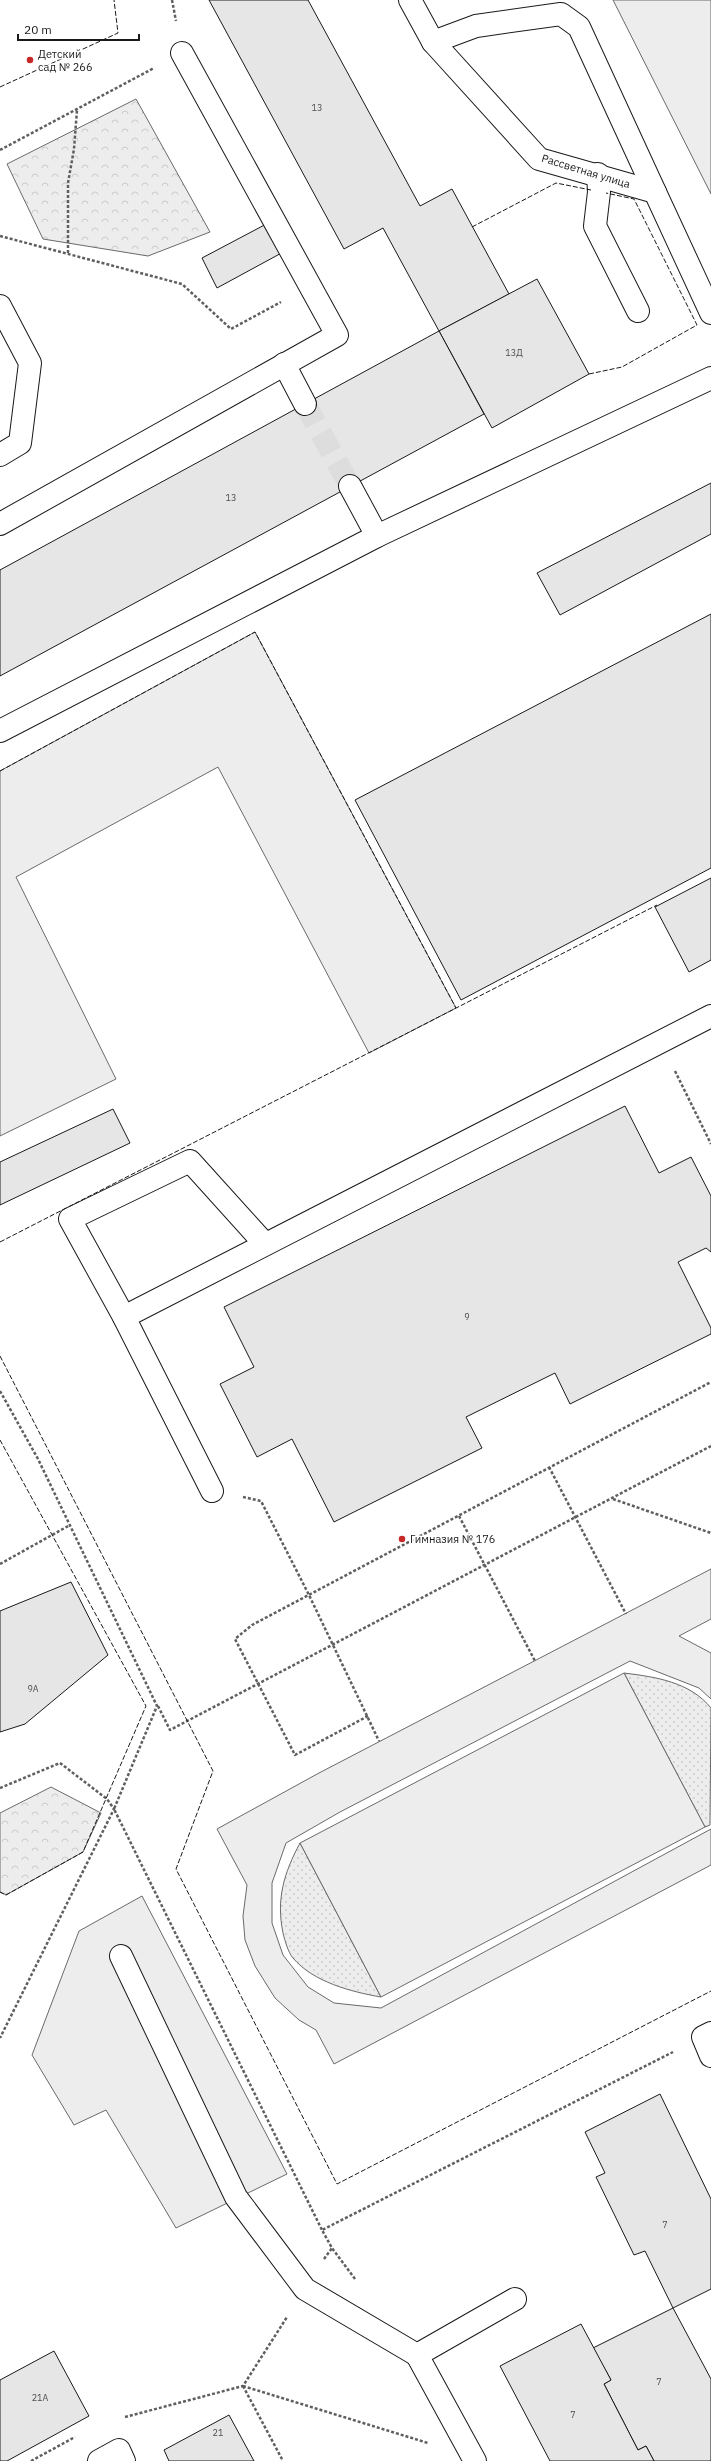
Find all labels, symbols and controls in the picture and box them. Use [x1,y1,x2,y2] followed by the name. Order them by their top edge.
[18,16,139,42] scale bar
[24,22,52,37] text: 20 m
[38,47,93,74] place label: Детский сад № 266
[25,55,35,65] marker: Детский сад № 266
[312,102,322,113] house number: 13
[540,151,632,191] street label: Рассветная улица
[505,347,523,358] house number: 13Д
[226,492,236,503] house number: 13
[464,1311,470,1322] house number: 9
[410,1532,495,1546] place label: Гимназия № 176
[397,1534,407,1544] marker: Гимназия № 176
[27,1683,39,1694] house number: 9А
[662,2219,668,2230] house number: 7
[656,2376,662,2387] house number: 7
[32,2392,49,2403] house number: 21А
[570,2409,576,2420] house number: 7
[213,2427,223,2438] house number: 21

